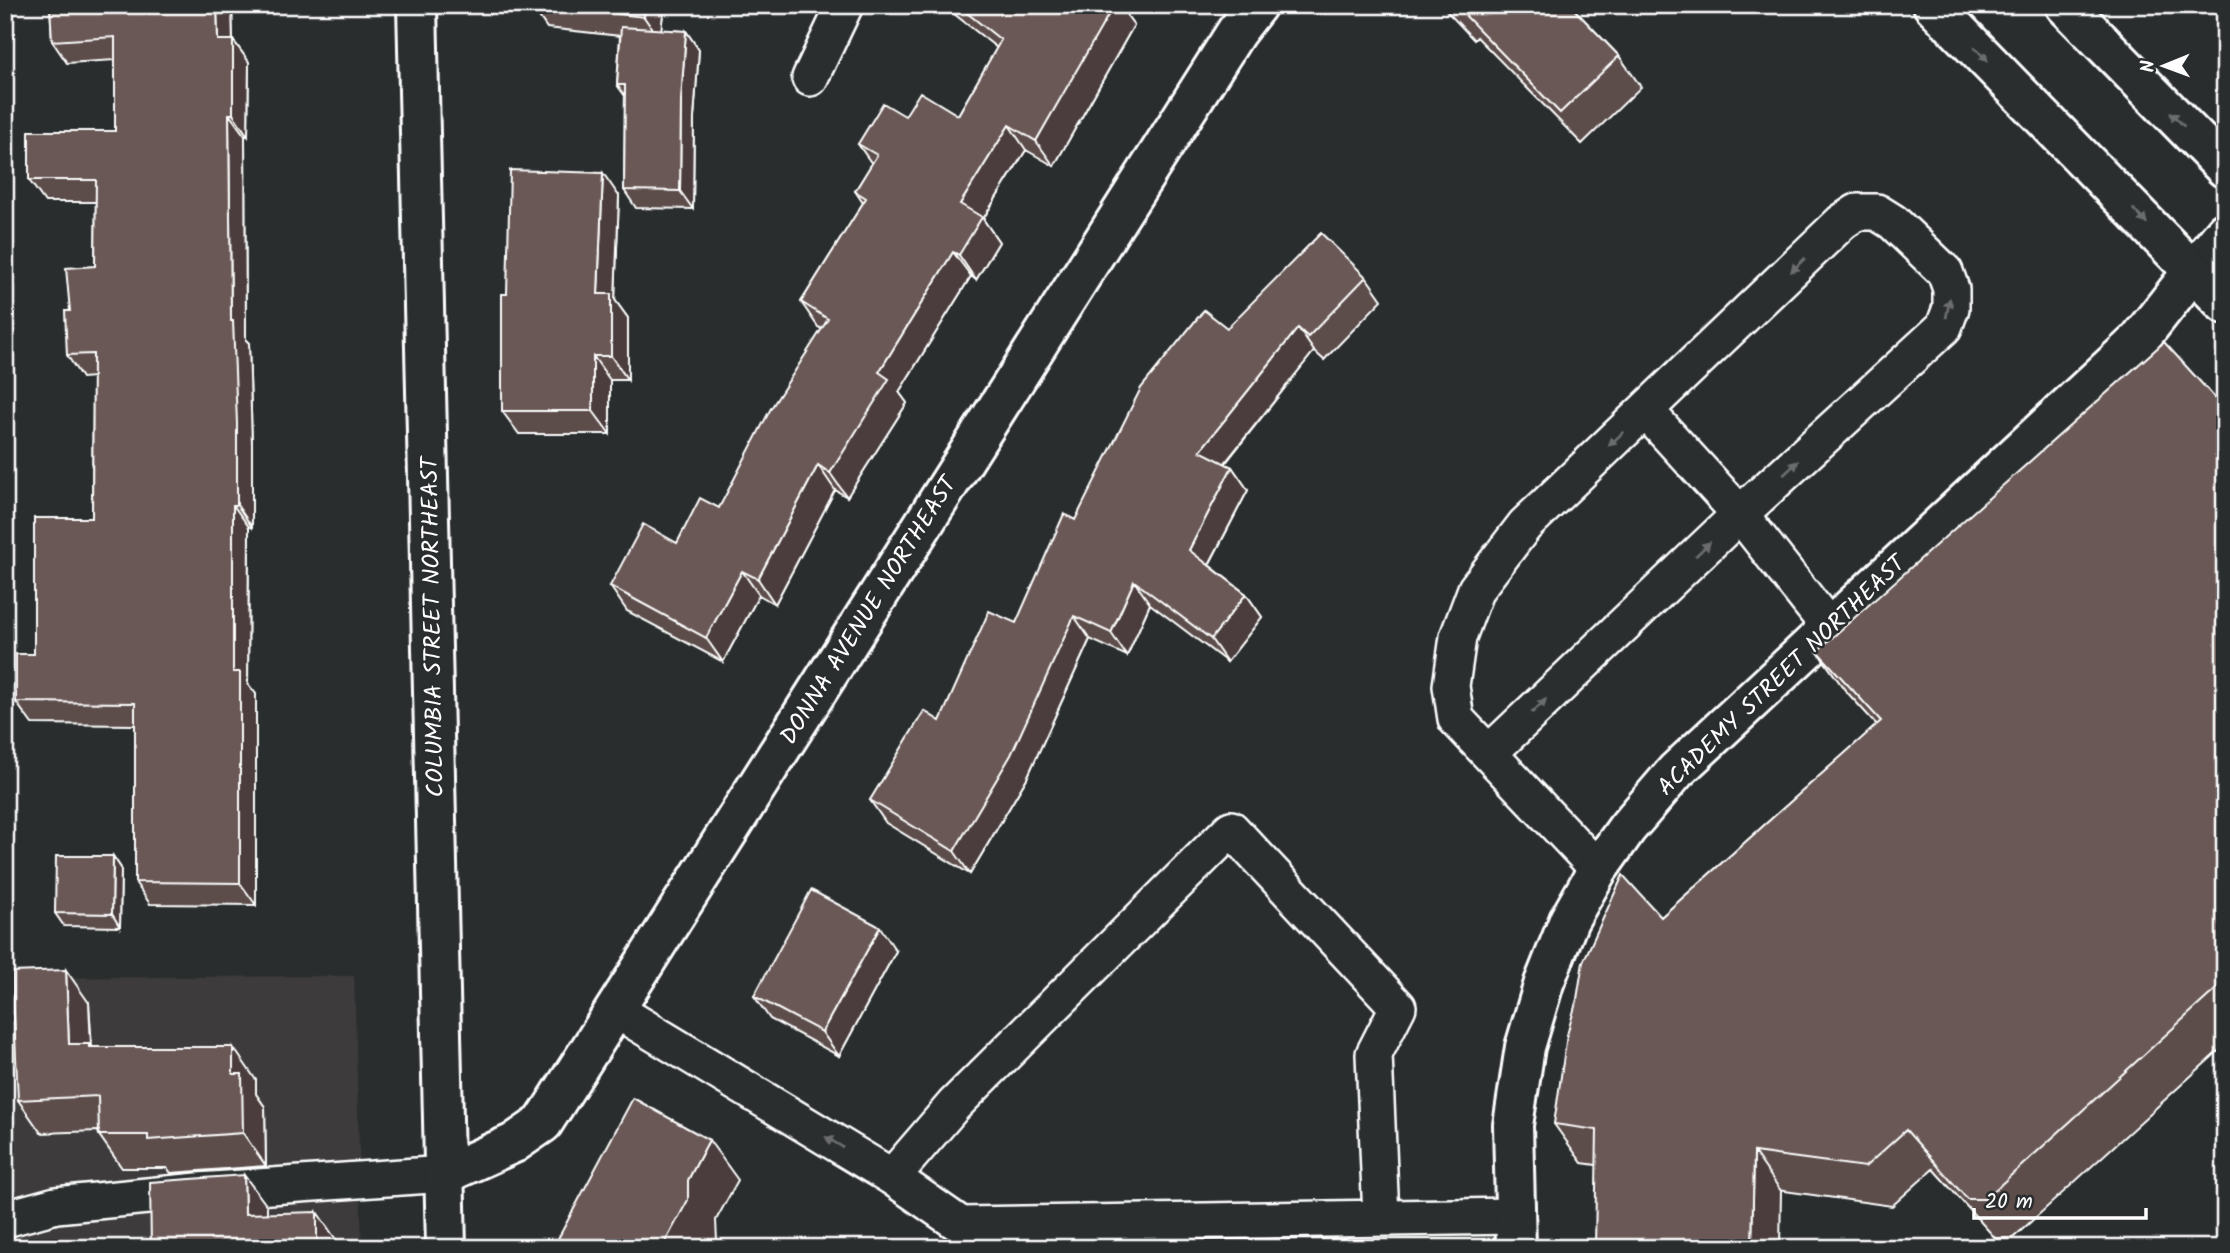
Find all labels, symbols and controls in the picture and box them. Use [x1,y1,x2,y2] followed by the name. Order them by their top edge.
[2128,32,2198,102] north arrow
[1972,45,1988,62] one-way arrow
[2134,60,2164,73] text: N
[2169,111,2185,128] one-way arrow
[2132,208,2149,225] one-way arrow
[1790,256,1807,272] one-way arrow
[1943,297,1954,319] one-way arrow
[1608,431,1625,447] one-way arrow
[411,454,456,798] street label: COLUMBIA STREET NORTHEAST
[1782,460,1800,476] one-way arrow
[770,467,969,753] street label: DONNA AVENUE NORTHEAST
[1695,541,1712,558] one-way arrow
[1648,545,1917,806] street label: ACADEMY STREET NORTHEAST
[1530,699,1547,715] one-way arrow
[825,1136,844,1148] one-way arrow
[1974,1176,2146,1220] scale bar
[1985,1186,2033,1219] text: 20 m

